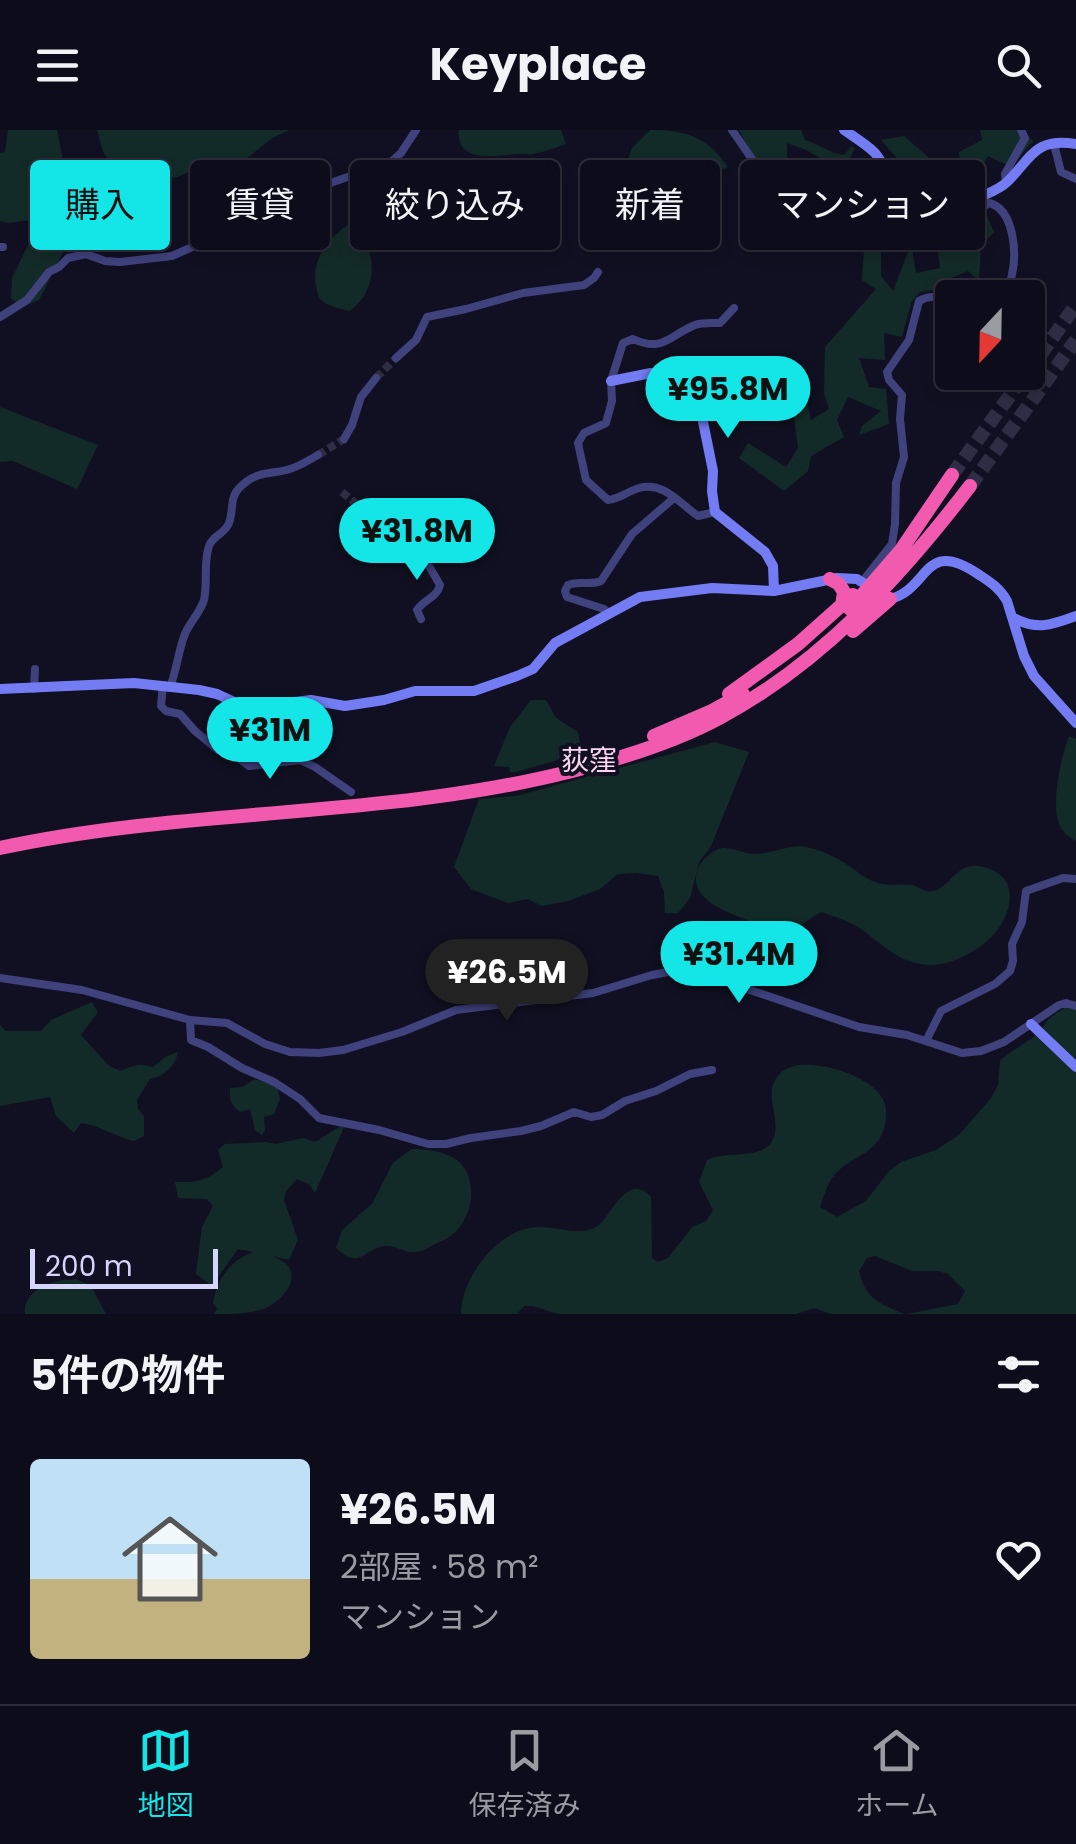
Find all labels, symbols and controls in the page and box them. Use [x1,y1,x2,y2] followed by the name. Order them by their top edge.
[430,33,646,96] text: Keyplace
[30,38,85,93] icon: menu
[991,38,1046,93] icon: search
[30,160,170,250] chip: 購入
[190,160,330,250] chip: 賃貸
[350,160,560,250] chip: 絞り込み
[580,160,720,250] chip: 新着
[740,160,985,250] chip: マンション
[935,280,1045,390] north arrow
[935,280,1045,390] map controls
[647,356,809,441] pin: ¥95.8M
[667,366,789,411] text: ¥95.8M
[336,498,498,583] pin: ¥31.8M
[361,508,473,553] text: ¥31.8M
[211,697,329,782] pin: ¥31M
[229,707,311,752] text: ¥31M
[561,741,617,780] district label: 荻窪
[658,921,820,1006] pin: ¥31.4M
[683,931,795,976] text: ¥31.4M
[426,939,588,1024] pin: ¥26.5M
[447,949,567,994] text: ¥26.5M
[30,1244,218,1288] scale bar
[45,1247,133,1286] text: 200 m
[30,1346,225,1405] text: 5件の物件
[991,1347,1046,1402] icon: filters
[340,1480,497,1539] text: ¥26.5M
[110,1499,230,1619] icon: home
[991,1532,1046,1587] icon: heart
[340,1544,539,1589] text: 2部屋 · 58 m²
[340,1594,500,1639] text: マンション
[137,1723,193,1827] tab: 地図
[468,1723,580,1827] tab: 保存済み
[855,1723,939,1827] tab: ホーム

